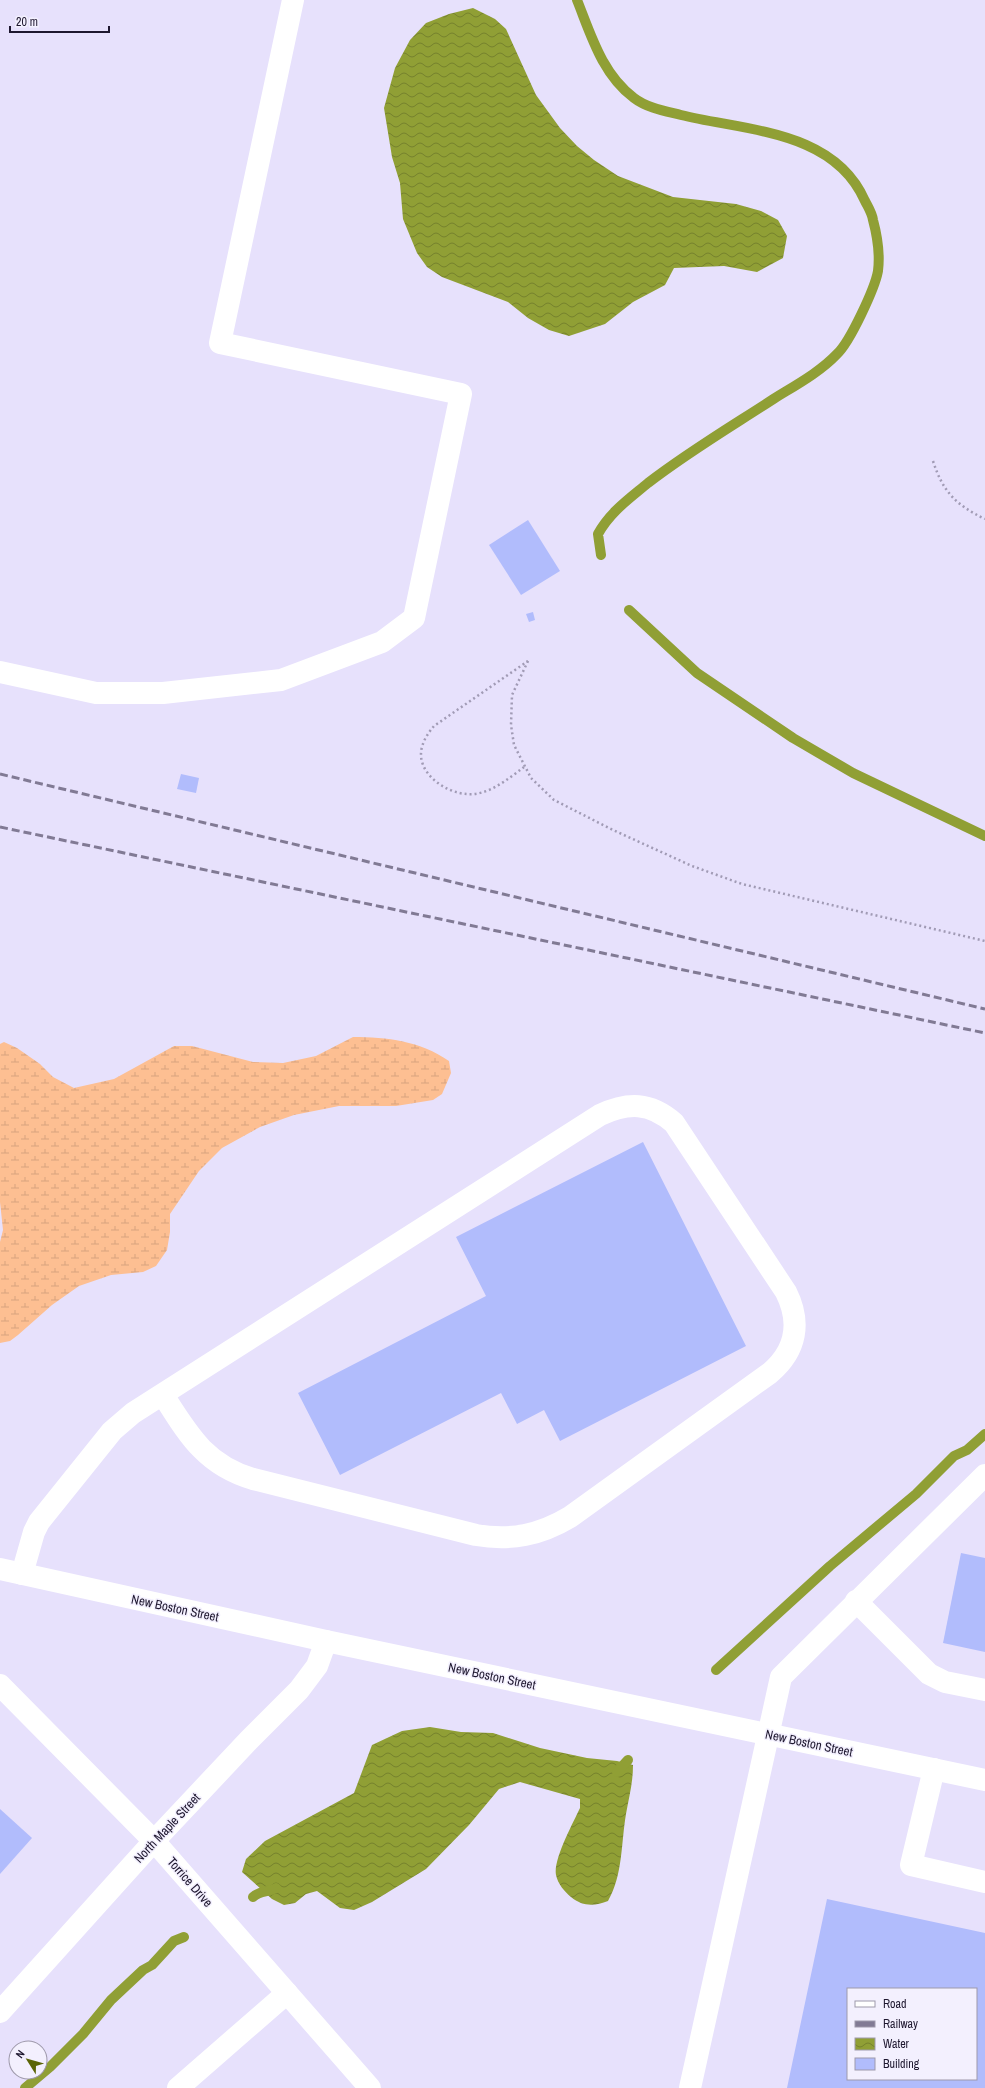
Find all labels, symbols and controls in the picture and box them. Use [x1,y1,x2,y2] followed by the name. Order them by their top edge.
[10,8,109,34] scale bar
[16,14,38,30] text: 20 m
[130,1590,220,1626] street label: New Boston Street
[447,1658,537,1694] street label: New Boston Street
[764,1725,854,1761] street label: New Boston Street
[130,1789,204,1867] street label: North Maple Street
[164,1853,216,1911] street label: Torrice Drive
[847,1988,977,2080] legend
[883,1996,907,2012] text: Road
[883,2016,918,2032] text: Railway
[883,2036,910,2052] text: Water
[8,2040,48,2080] north arrow
[12,2047,28,2061] text: N
[883,2056,920,2072] text: Building

